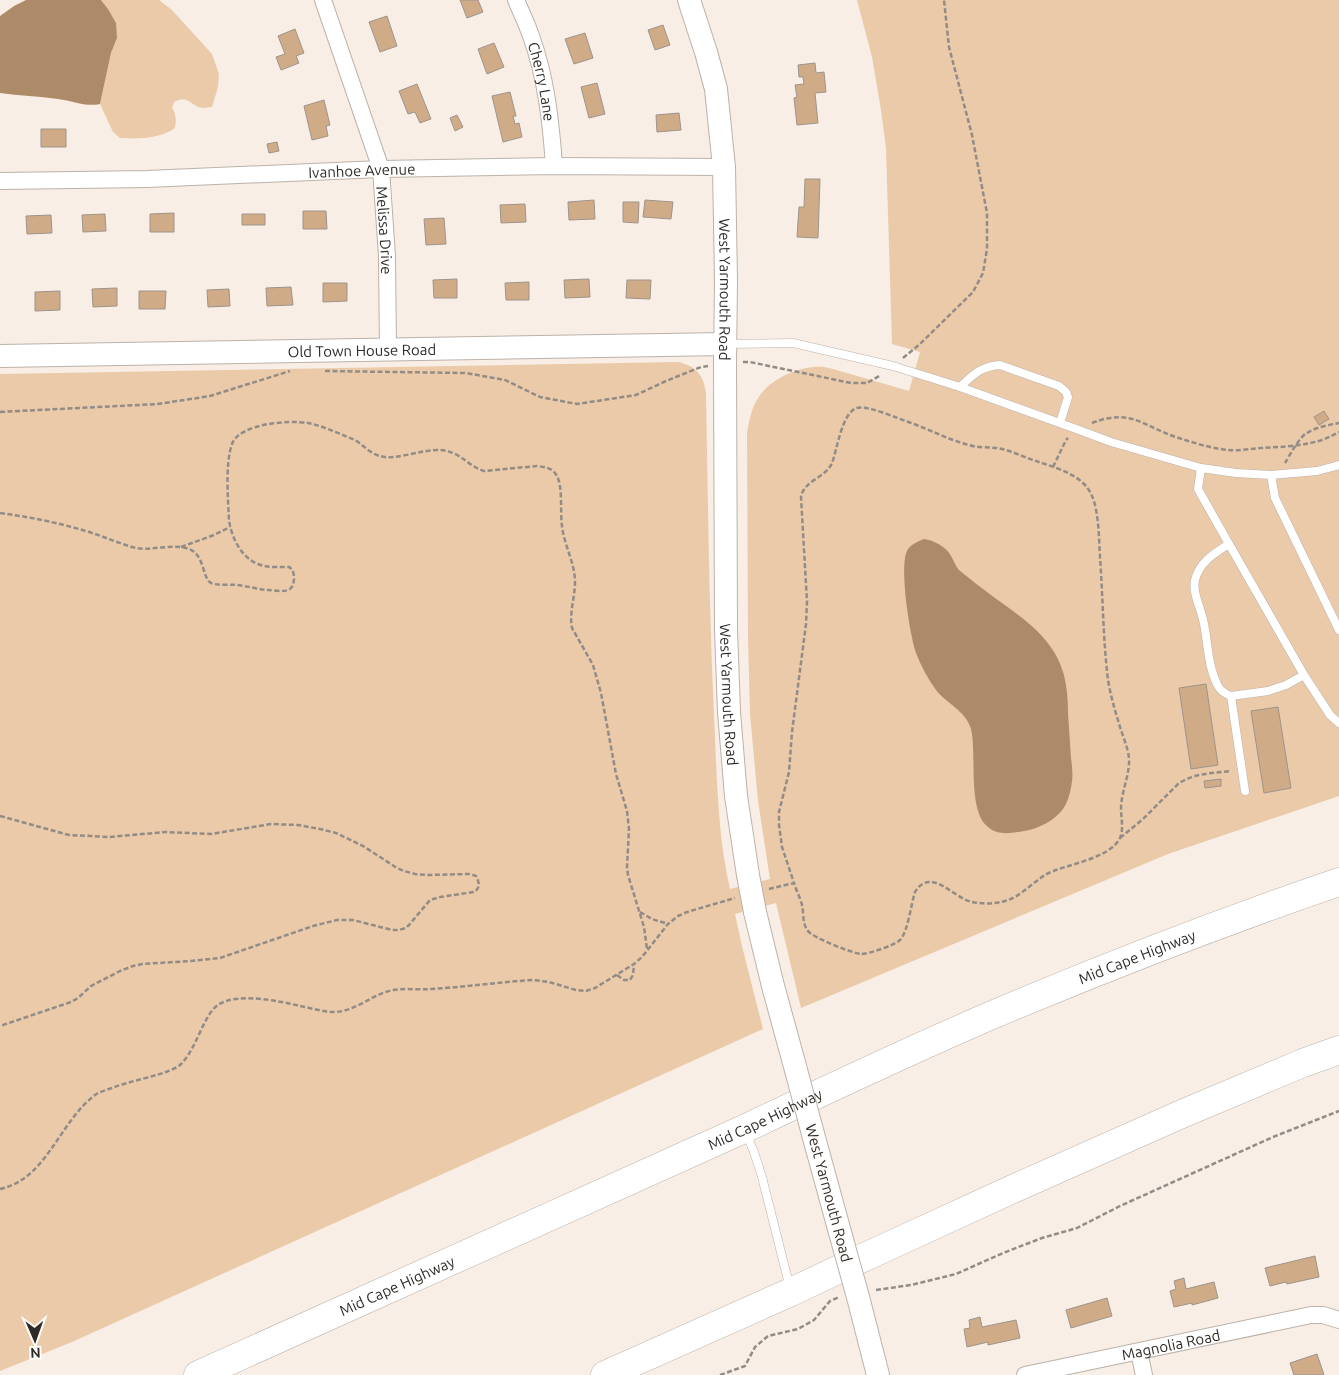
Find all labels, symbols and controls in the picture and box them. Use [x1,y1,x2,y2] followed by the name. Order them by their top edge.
[525,40,558,122] street label: Cherry Lane
[308,160,415,181] street label: Ivanhoe Avenue
[374,185,396,275] street label: Melissa Drive
[716,218,735,361] street label: West Yarmouth Road
[288,340,436,360] street label: Old Town House Road
[717,623,742,766] street label: West Yarmouth Road
[1076,926,1198,987] street label: Mid Cape Highway
[705,1085,825,1153] street label: Mid Cape Highway
[802,1122,856,1264] street label: West Yarmouth Road
[337,1252,457,1319] street label: Mid Cape Highway
[10,1315,60,1365] north arrow
[1120,1326,1222,1363] street label: Magnolia Road
[30,1345,41,1361] text: N

